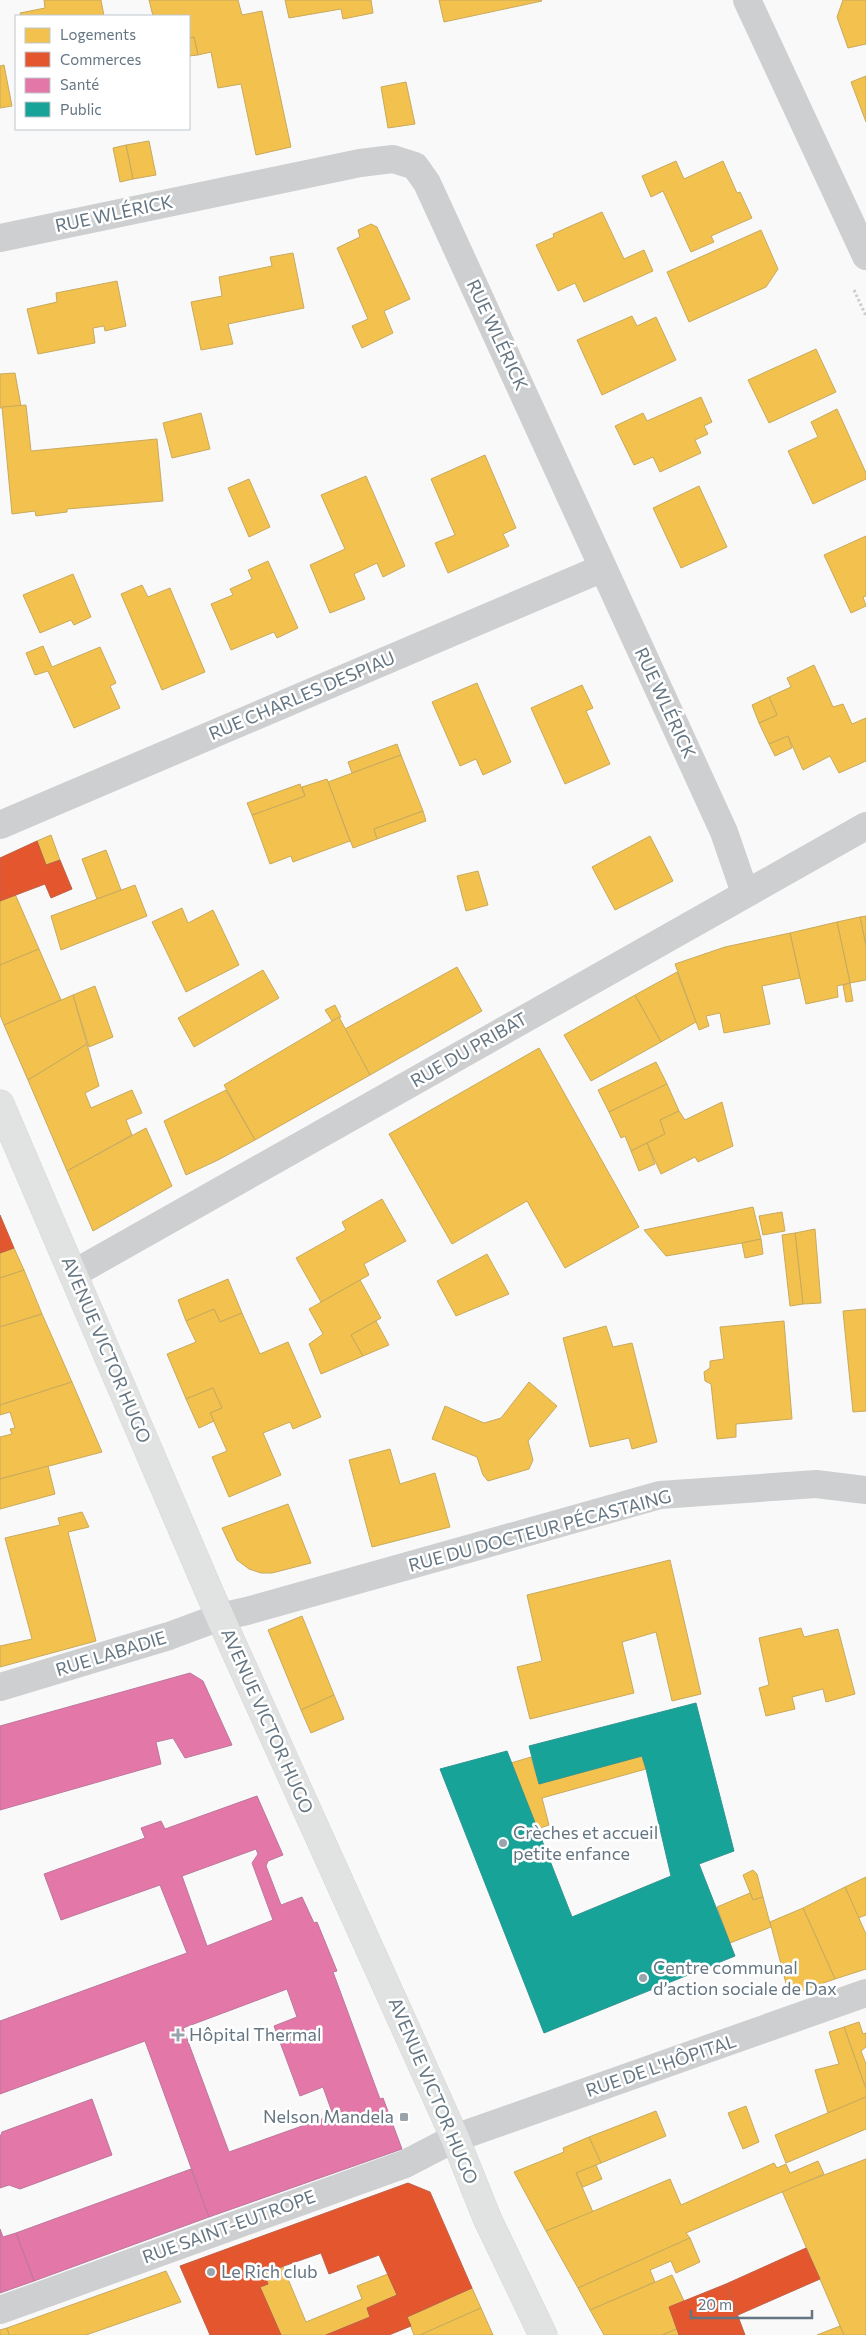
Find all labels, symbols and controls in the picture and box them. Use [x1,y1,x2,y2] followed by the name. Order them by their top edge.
[15,15,190,130] legend
[60,25,136,43] text: Logements
[60,50,141,68] text: Commerces
[60,75,99,93] text: Santé
[60,100,102,118] text: Public
[53,190,175,236] street label: RUE WLÉRICK
[463,276,533,394] street label: RUE WLÉRICK
[631,644,701,762] street label: RUE WLÉRICK
[205,646,398,744] street label: RUE CHARLES DESPIAU
[406,1007,531,1091] street label: RUE DU PRIBAT
[58,1253,156,1446] street label: AVENUE VICTOR HUGO
[406,1484,674,1576] street label: RUE DU DOCTEUR PÉCASTAING
[217,1625,319,1817] street label: AVENUE VICTOR HUGO
[53,1626,169,1680] street label: RUE LABADIE
[513,1821,658,1864] place label: Crèches et accueil petite enfance
[497,1837,509,1849] marker: Crèches et accueil petite enfance
[653,1956,837,1999] place label: Centre communal d’action sociale de Dax
[637,1972,649,1984] marker: Centre communal d’action sociale de Dax
[385,1994,483,2187] street label: AVENUE VICTOR HUGO
[189,2023,322,2045] place label: Hôpital Thermal
[171,2028,185,2042] marker: Hôpital Thermal
[583,2029,739,2101] street label: RUE DE L'HÔPITAL
[263,2105,394,2127] place label: Nelson Mandela
[398,2111,410,2123] marker: Nelson Mandela
[139,2185,318,2268] street label: RUE SAINT-EUTROPE
[221,2260,318,2282] place label: Le Rich club
[205,2266,217,2278] marker: Le Rich club
[691,2288,812,2320] scale bar
[698,2295,732,2313] text: 20 m

